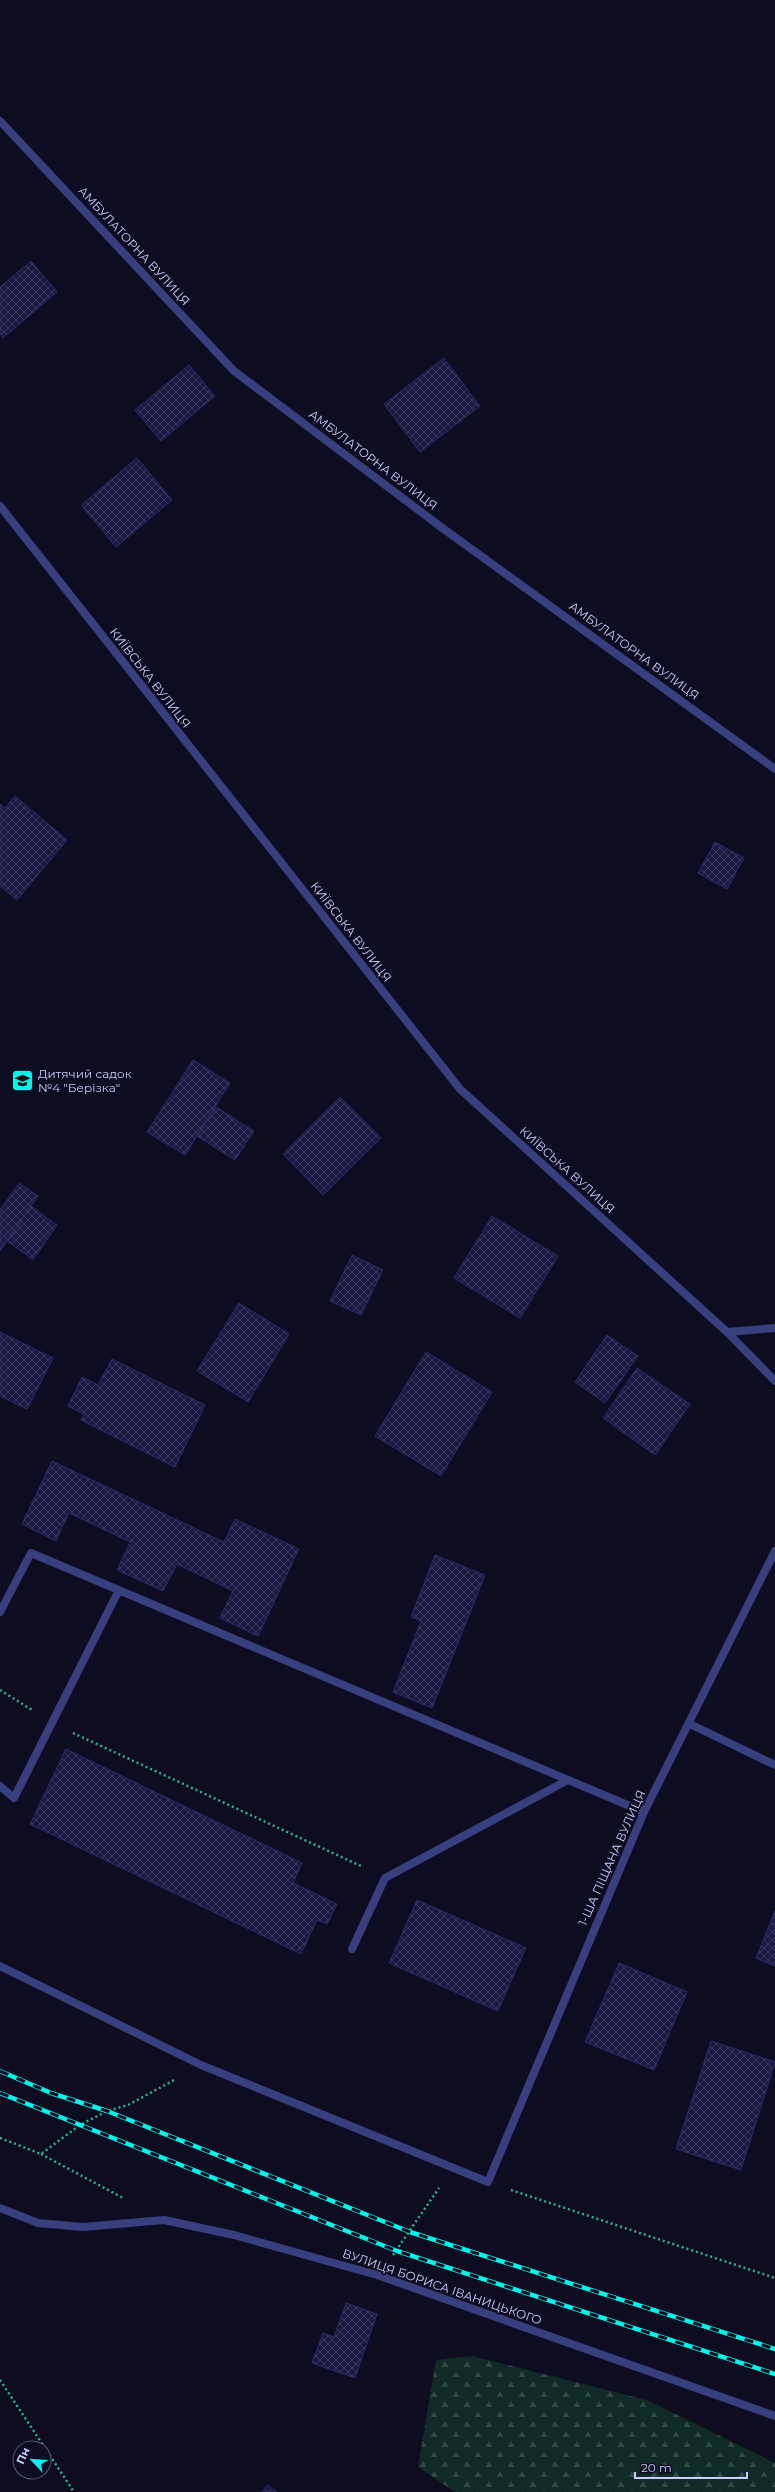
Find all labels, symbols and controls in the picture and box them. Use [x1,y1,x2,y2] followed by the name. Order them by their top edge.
[75,183,193,308] street label: АМБУЛАТОРНА ВУЛИЦЯ
[306,406,441,513] street label: АМБУЛАТОРНА ВУЛИЦЯ
[566,598,702,703] street label: АМБУЛАТОРНА ВУЛИЦЯ
[107,625,194,731] street label: КИЇВСЬКА ВУЛИЦЯ
[308,879,395,985] street label: КИЇВСЬКА ВУЛИЦЯ
[38,1066,132,1095] place label: Дитячий садок №4 "Берізка"
[9,1068,35,1094] school or university icon: Дитячий садок №4 "Берізка"
[517,1123,618,1216] street label: КИЇВСЬКА ВУЛИЦЯ
[575,1788,648,1928] street label: 1-ША ПІЩАНА ВУЛИЦЯ
[341,2245,544,2328] street label: ВУЛИЦЯ БОРИСА ІВАНИЦЬКОГО
[12,2440,52,2480] north arrow
[13,2445,33,2466] text: Пн
[635,2454,747,2480] scale bar
[641,2460,672,2475] text: 20 m

